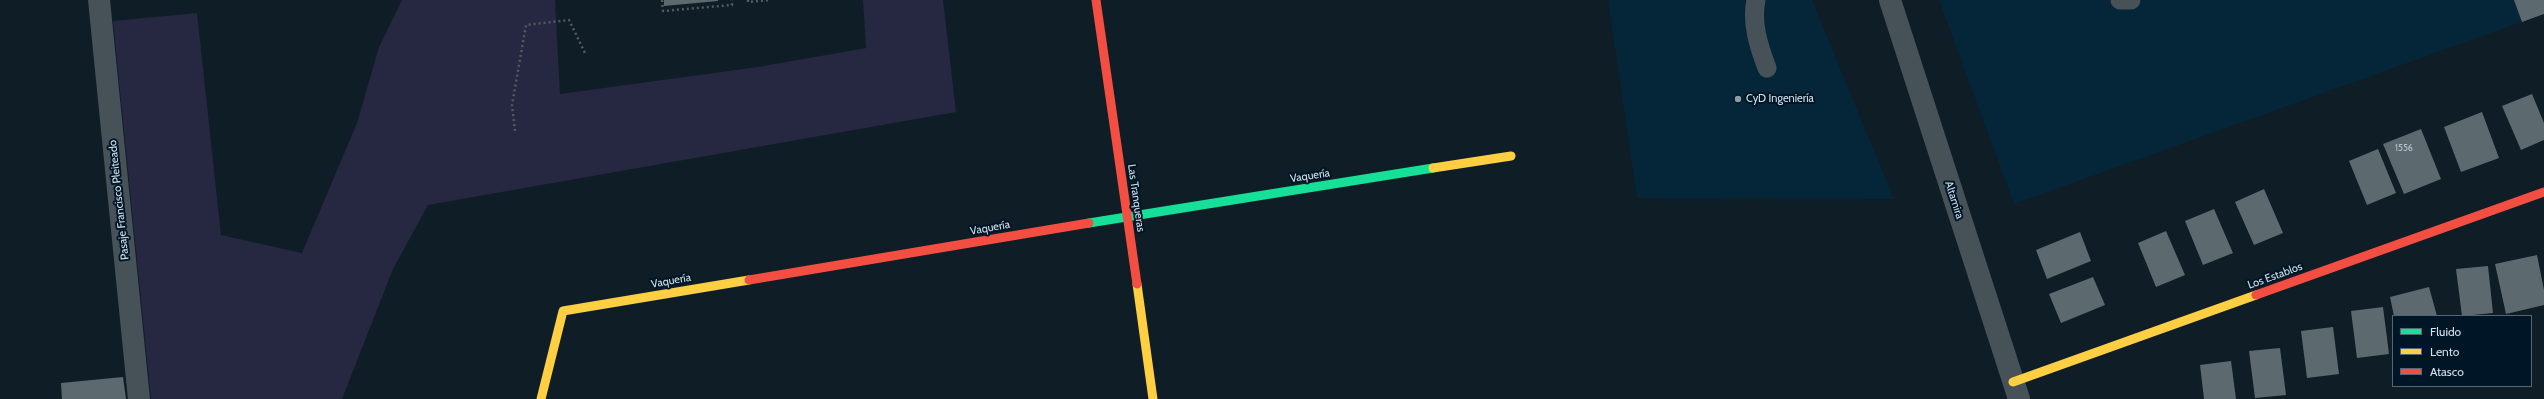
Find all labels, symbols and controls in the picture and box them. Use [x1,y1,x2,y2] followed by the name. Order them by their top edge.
[1746,92,1814,106] place label: CyD Ingeniería
[1733,94,1743,104] marker: CyD Ingeniería
[106,139,132,261] street label: Pasaje Francisco Pleiteado
[2395,143,2413,153] house number: 1556
[1125,163,1147,233] street label: Las Tranqueras
[1289,166,1331,186] street label: Vaquería
[1942,179,1966,221] street label: Altamira
[969,218,1011,238] street label: Vaquería
[2246,260,2304,292] street label: Los Establos
[650,271,692,291] street label: Vaquería
[2392,315,2532,387] legend
[2430,324,2461,339] text: Fluido
[2430,344,2459,359] text: Lento
[2430,364,2464,379] text: Atasco

